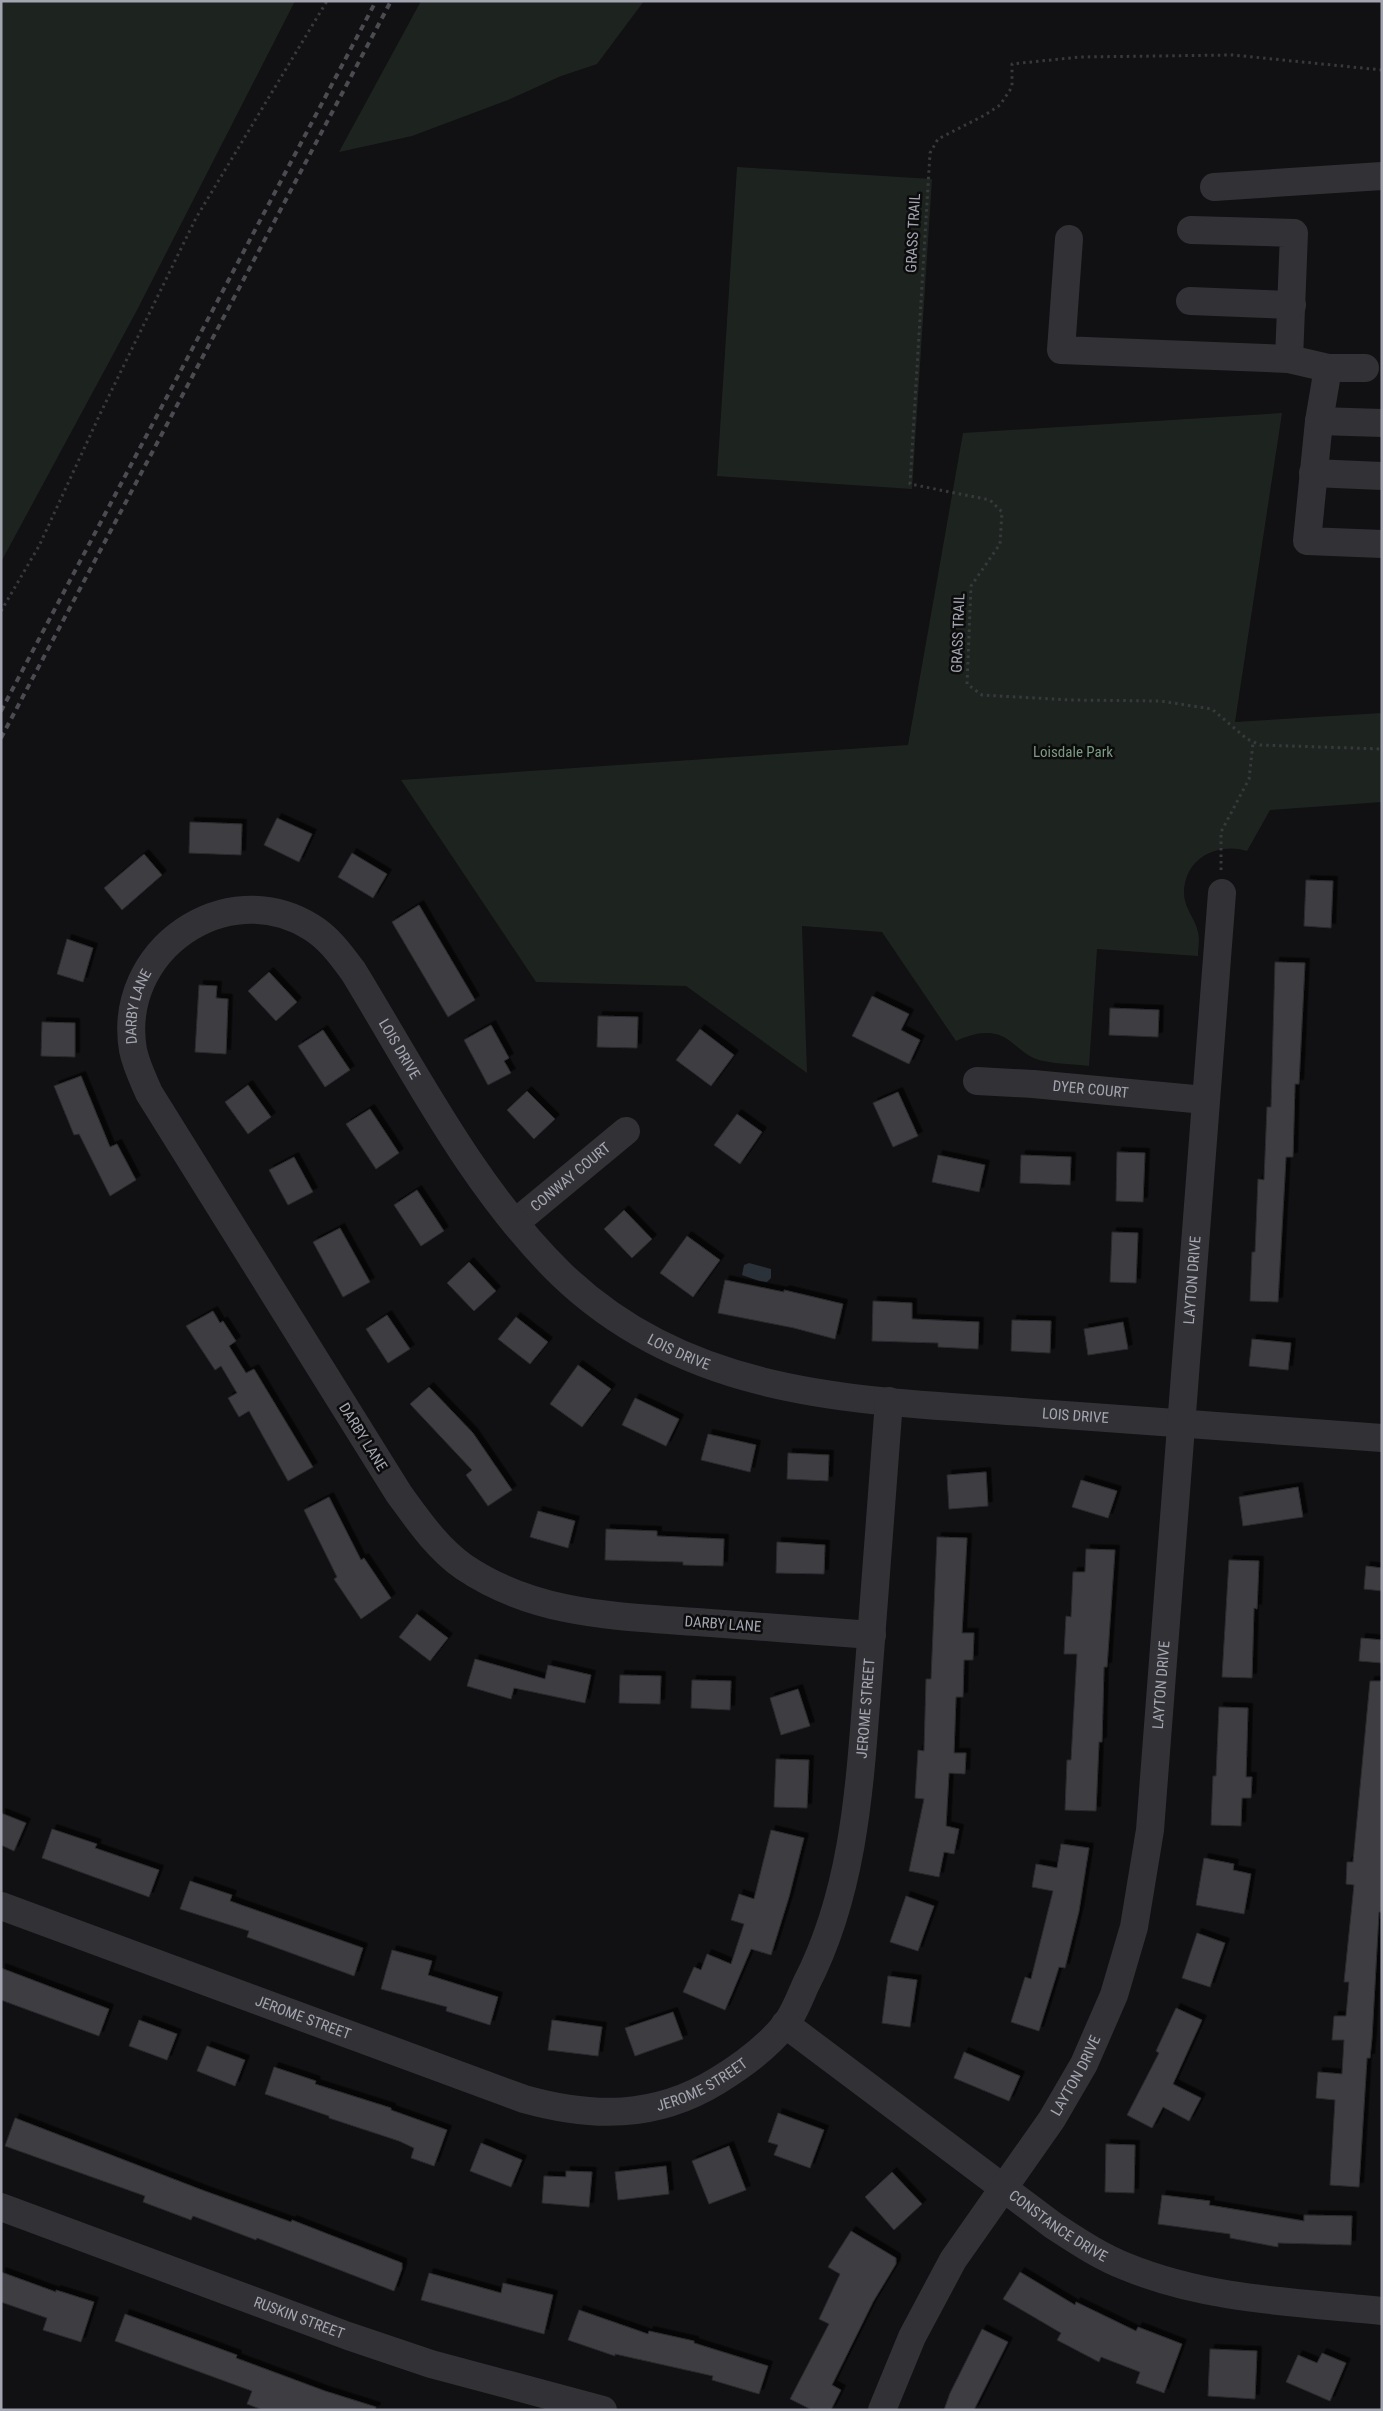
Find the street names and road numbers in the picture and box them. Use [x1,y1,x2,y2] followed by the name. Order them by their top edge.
[902,193,924,273] street label: GRASS TRAIL
[948,593,968,673] street label: GRASS TRAIL
[122,966,155,1045] street label: DARBY LANE
[375,1016,424,1082] street label: LOIS DRIVE
[1052,1077,1130,1102] street label: DYER COURT
[527,1139,614,1215] street label: CONWAY COURT
[1180,1235,1205,1325] street label: LAYTON DRIVE
[644,1330,713,1374] street label: LOIS DRIVE
[335,1400,391,1474] street label: DARBY LANE
[1041,1404,1109,1427] street label: LOIS DRIVE
[684,1612,762,1636] street label: DARBY LANE
[1149,1640,1174,1730] street label: LAYTON DRIVE
[853,1658,879,1759] street label: JEROME STREET
[253,1992,353,2043] street label: JEROME STREET
[1047,2033,1104,2119] street label: LAYTON DRIVE
[654,2054,751,2115] street label: JEROME STREET
[1005,2186,1111,2266] street label: CONSTANCE DRIVE
[251,2293,347,2343] street label: RUSKIN STREET

